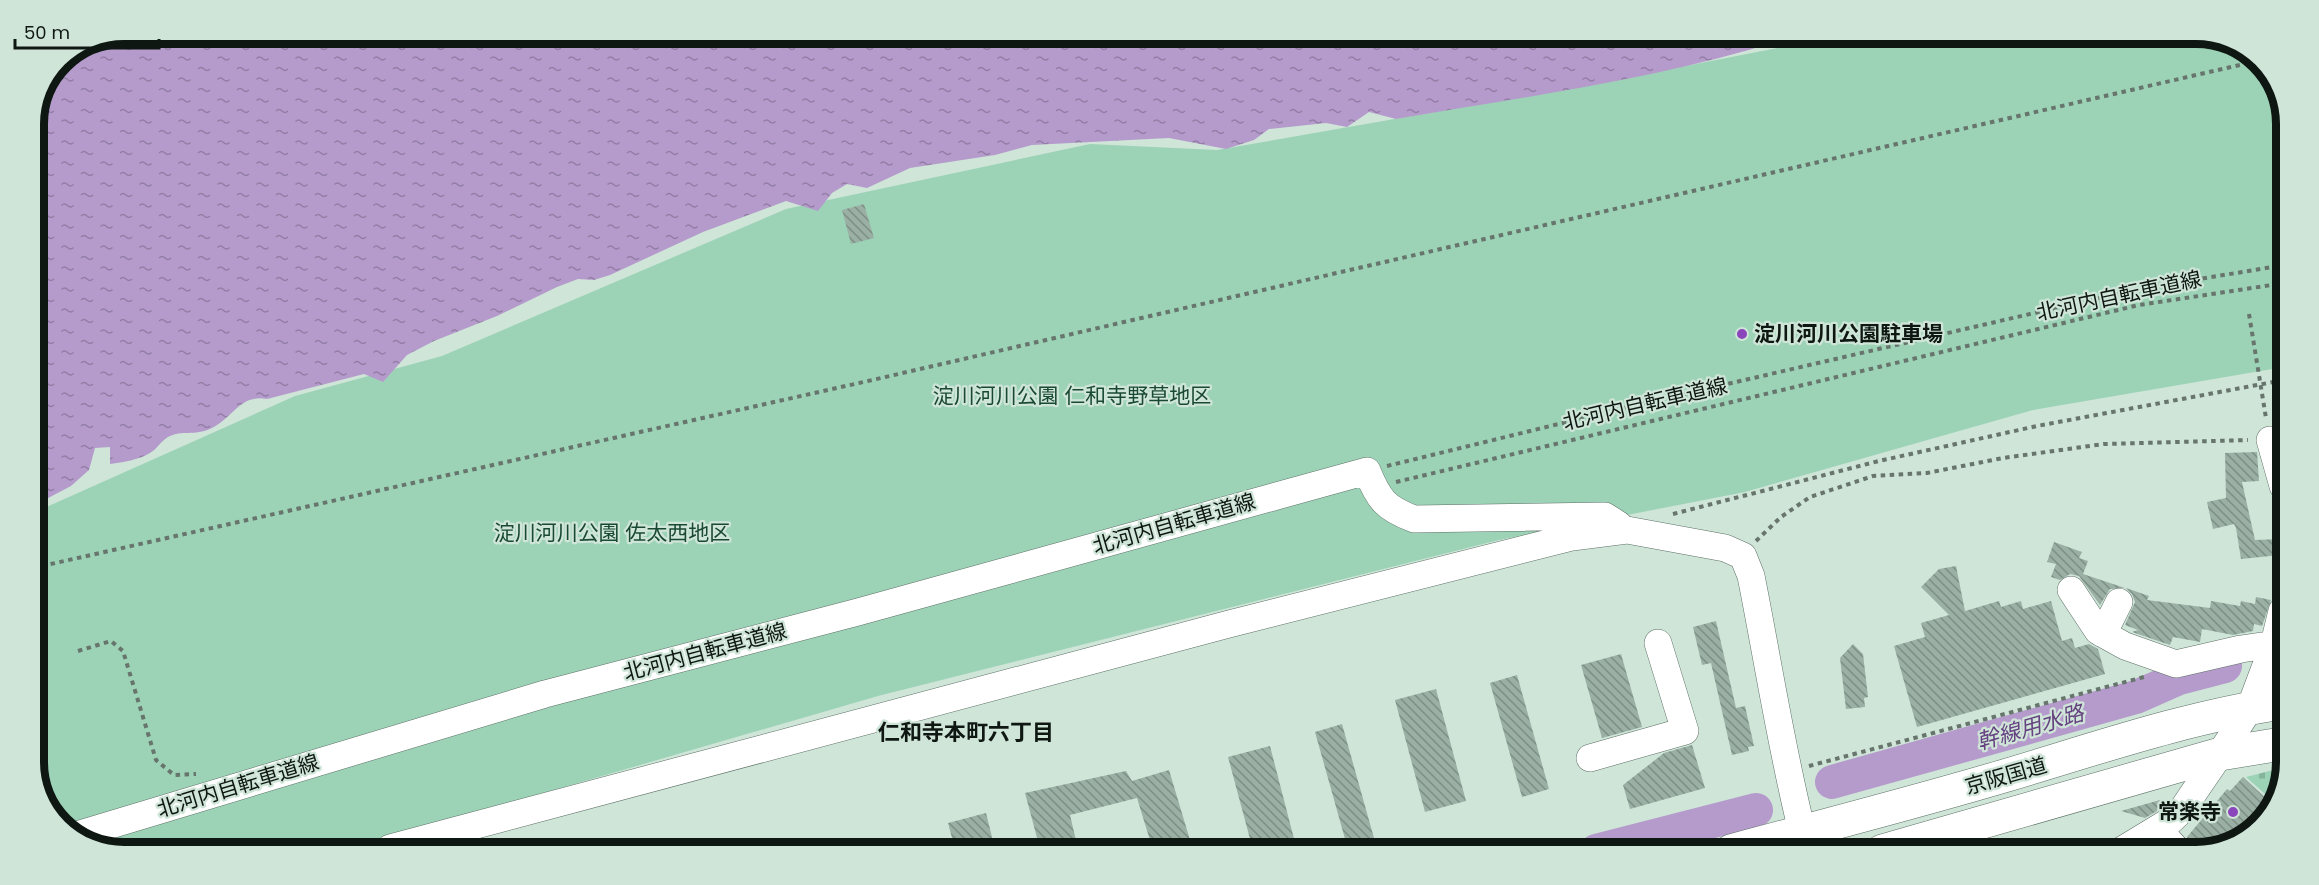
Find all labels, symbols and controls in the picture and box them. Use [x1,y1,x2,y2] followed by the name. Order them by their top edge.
[15,12,159,50] scale bar
[24,20,70,45] text: 50 m
[2034,264,2204,327] street label: 北河内自転車道線
[1754,319,1943,348] place label: 淀川河川公園駐車場
[1735,327,1749,341] marker: 淀川河川公園駐車場
[1560,370,1730,437] street label: 北河内自転車道線
[933,381,1211,410] park label: 淀川河川公園 仁和寺野草地区
[1089,486,1259,561] street label: 北河内自転車道線
[494,518,730,547] park label: 淀川河川公園 佐太西地区
[620,616,790,687] street label: 北河内自転車道線
[1973,697,2089,758] water label: 幹線用水路
[878,717,1054,748] district label: 仁和寺本町六丁目
[153,747,322,824] street label: 北河内自転車道線
[1961,750,2050,801] street label: 京阪国道
[2158,797,2221,826] place label: 常楽寺
[2226,805,2240,819] marker: 常楽寺

